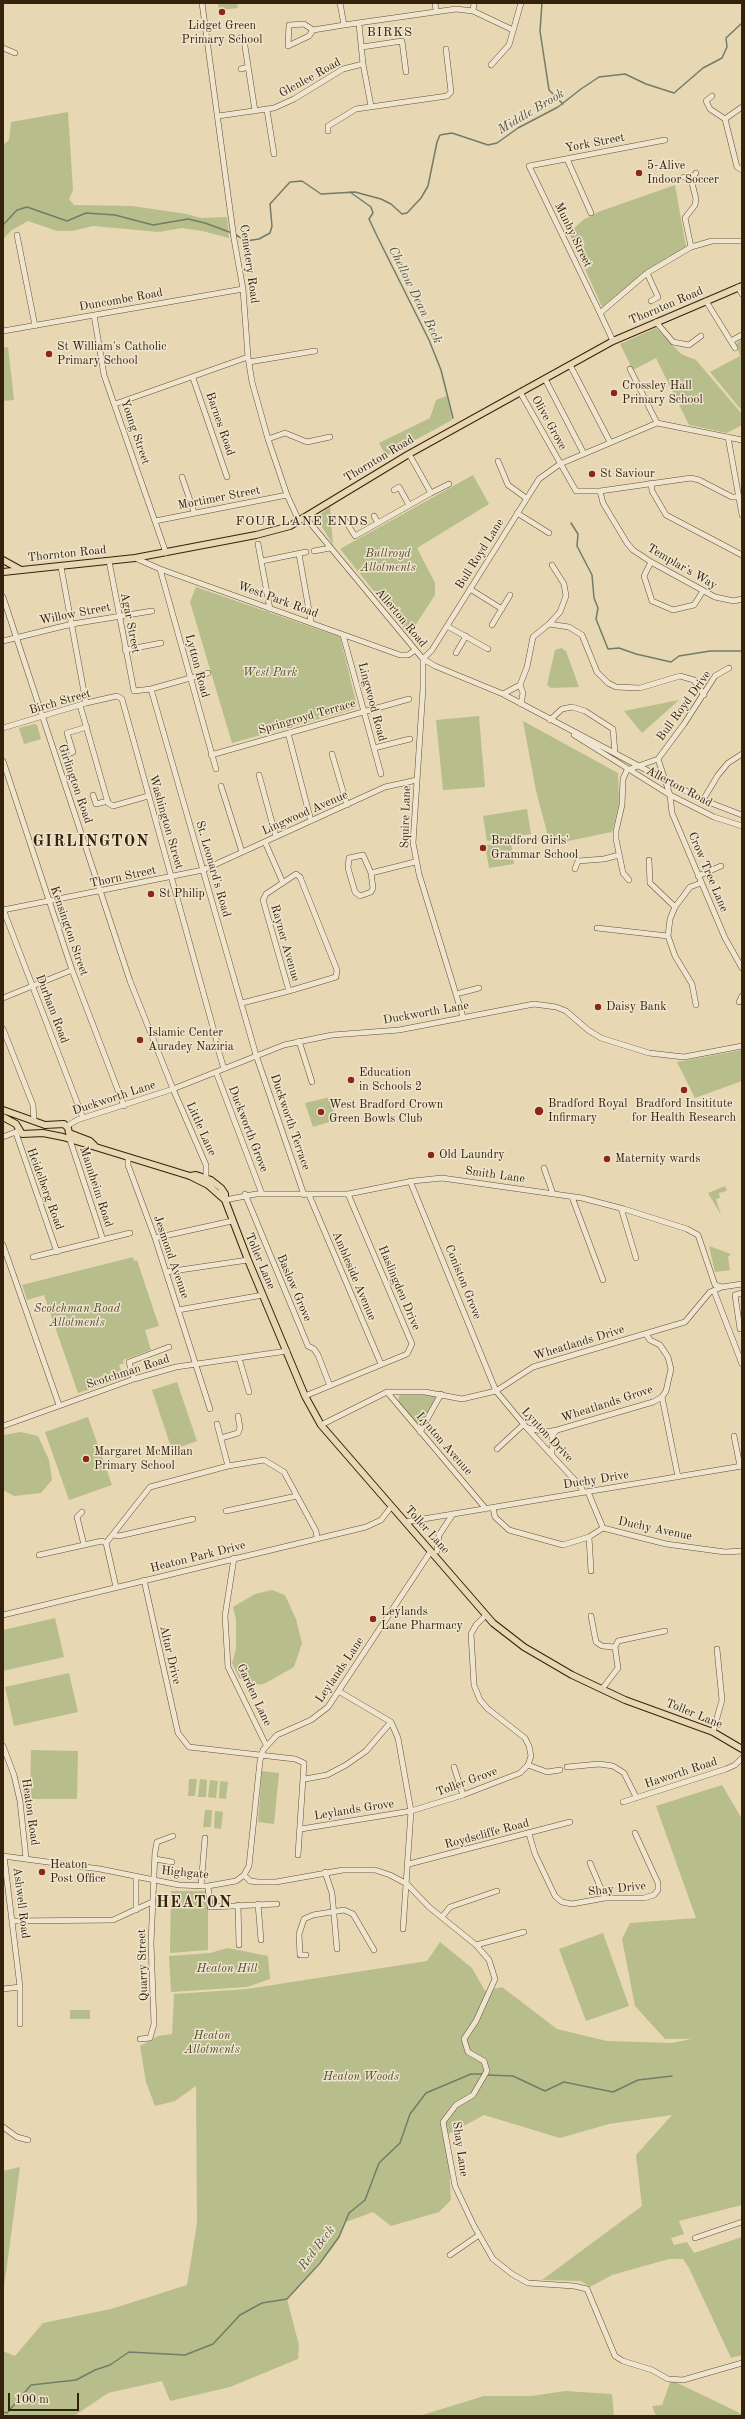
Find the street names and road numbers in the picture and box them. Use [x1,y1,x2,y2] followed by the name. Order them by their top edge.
[277,55,343,101] street label: Glenlee Road
[564,130,626,156] street label: York Street
[551,200,595,270] street label: Munby Street
[236,224,262,304] street label: Cemetery Road
[627,284,705,328] street label: Thornton Road
[78,286,164,314] street label: Duncombe Road
[202,390,238,458] street label: Barnes Road
[528,393,570,453] street label: Olive Grove
[117,397,153,467] street label: Young Street
[341,432,417,486] street label: Thornton Road
[177,483,261,513] street label: Mortimer Street
[453,516,507,592] street label: Bull Royd Lane
[644,541,720,593] street label: Templar's Way
[27,543,107,565] street label: Thornton Road
[236,579,320,621] street label: West Park Road
[372,585,430,651] street label: Allerton Road
[117,591,143,655] street label: Agar Street
[38,600,112,628] street label: Willow Street
[182,633,212,699] street label: Lytton Road
[355,661,389,743] street label: Lingwood Road
[654,668,714,744] street label: Bull Royd Drive
[28,686,92,718] street label: Birch Street
[257,696,357,738] street label: Springroyd Terrace
[55,742,95,826] street label: Girlington Road
[643,764,715,810] street label: Allerton Road
[146,773,186,871] street label: Washington Street
[398,785,414,849] street label: Squire Lane
[260,788,350,838] street label: Lingwood Avenue
[192,819,234,919] street label: St. Leonard's Road
[685,830,731,914] street label: Crow Tree Lane
[88,863,158,891] street label: Thorn Street
[47,884,91,978] street label: Kensington Street
[267,903,303,983] street label: Rayner Avenue
[32,972,72,1046] street label: Durham Road
[382,998,470,1028] street label: Duckworth Lane
[267,1072,313,1172] street label: Duckworth Terrace
[70,1078,158,1118] street label: Duckworth Lane
[225,1084,271,1174] street label: Duckworth Grove
[183,1100,219,1158] street label: Little Lane
[76,1145,116,1229] street label: Mannheim Road
[23,1146,67,1232] street label: Heidelberg Road
[464,1164,526,1186] street label: Smith Lane
[150,1214,192,1300] street label: Jesmond Avenue
[329,1229,379,1323] street label: Ambleside Avenue
[242,1231,278,1291] street label: Toller Lane
[441,1243,485,1321] street label: Coniston Grove
[375,1244,423,1332] street label: Haslingden Drive
[273,1252,315,1324] street label: Baslow Grove
[532,1322,626,1364] street label: Wheatlands Drive
[85,1352,171,1392] street label: Scotchman Road
[559,1382,655,1426] street label: Wheatlands Grove
[518,1405,576,1465] street label: Lynton Drive
[413,1409,475,1479] street label: Lynton Avenue
[562,1468,630,1492] street label: Duchy Drive
[402,1503,452,1557] street label: Toller Lane
[617,1514,693,1544] street label: Duchy Avenue
[149,1538,247,1576] street label: Heaton Park Drive
[156,1624,184,1686] street label: Altar Drive
[313,1634,367,1706] street label: Leylands Lane
[233,1662,275,1728] street label: Garden Lane
[664,1696,724,1732] street label: Toller Lane
[643,1754,719,1792] street label: Haworth Road
[434,1764,500,1800] street label: Toller Grove
[18,1778,42,1846] street label: Heaton Road
[313,1797,395,1823] street label: Leylands Grove
[443,1816,531,1852] street label: Roydscliffe Road
[161,1864,209,1882] street label: Highgate
[9,1867,33,1939] street label: Ashwell Road
[587,1879,647,1899] street label: Shay Drive
[135,1929,151,2001] street label: Quarry Street
[449,2121,471,2177] street label: Shay Lane

